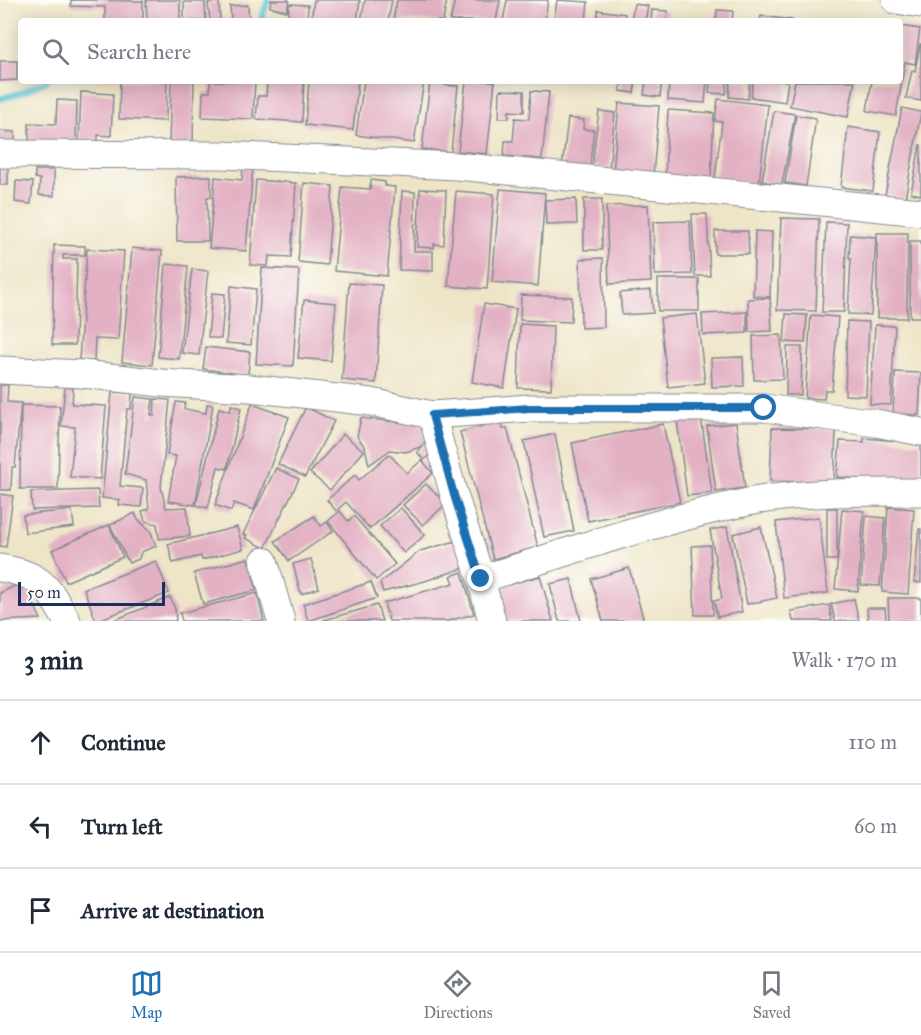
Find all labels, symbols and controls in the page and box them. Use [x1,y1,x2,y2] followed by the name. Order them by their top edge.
[18,18,903,84] search box
[39,35,72,68] icon: search
[87,38,191,65] text: Search here
[750,394,776,420] route start
[467,565,493,591] route end
[18,579,165,606] scale bar
[27,583,61,602] text: 50 m
[24,644,83,676] text: 3 min
[792,648,897,672] text: Walk · 170 m
[24,726,57,759] icon: ahead
[81,729,166,756] text: Continue
[849,730,897,754] text: 110 m
[24,810,57,843] icon: left
[81,813,163,840] text: Turn left
[854,814,897,838] text: 60 m
[24,894,57,927] icon: arrive
[81,897,264,924] text: Arrive at destination
[130,967,163,1022] tab: Map
[423,967,492,1022] tab: Directions
[753,967,791,1022] tab: Saved

